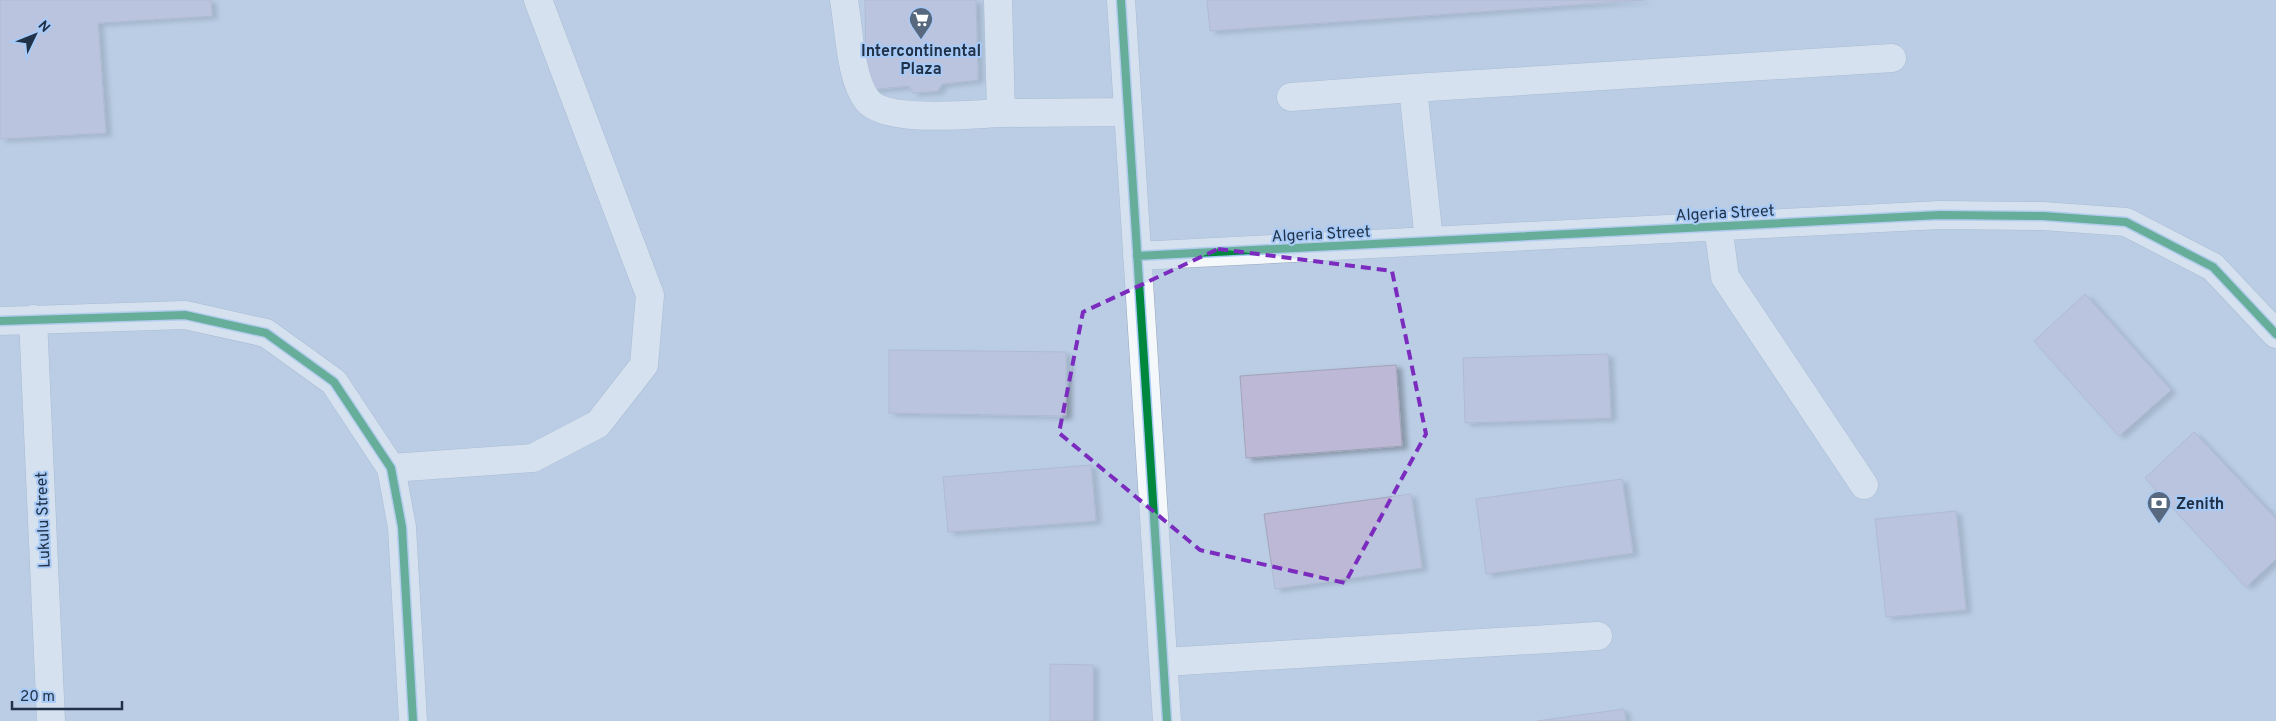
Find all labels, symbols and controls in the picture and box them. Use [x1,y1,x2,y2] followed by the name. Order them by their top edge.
[908,6,934,40] supermarket icon: Intercontinental Plaza
[10,10,60,60] north arrow
[34,18,53,37] text: N
[861,42,981,80] place label: Intercontinental Plaza
[1675,201,1775,227] street label: Algeria Street
[1271,222,1371,248] street label: Algeria Street
[32,471,56,568] street label: Lukulu Street
[2146,490,2172,524] bank icon: Zenith
[2176,495,2224,515] place label: Zenith
[12,678,122,710] scale bar
[20,688,55,707] text: 20 m

